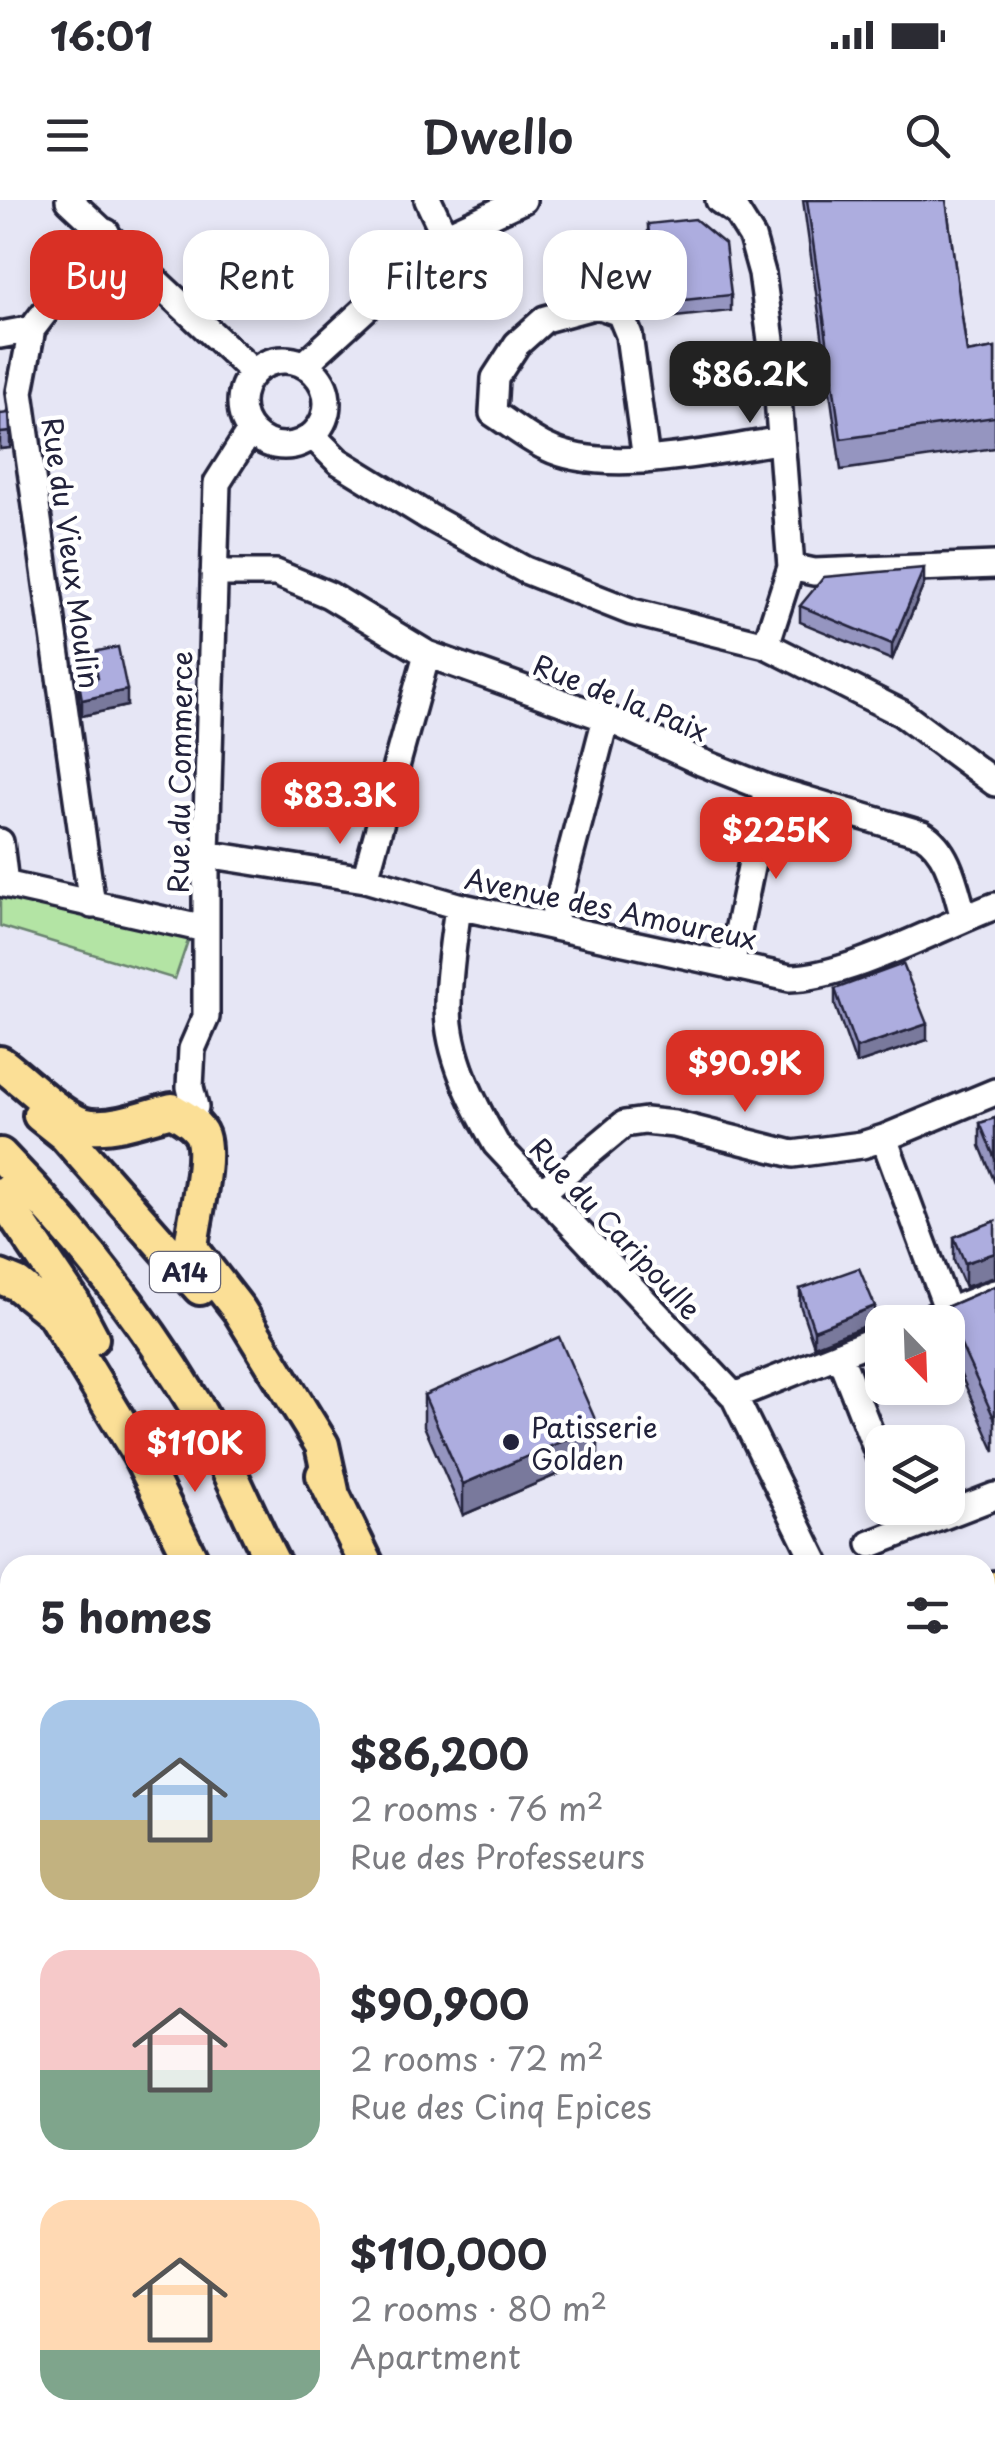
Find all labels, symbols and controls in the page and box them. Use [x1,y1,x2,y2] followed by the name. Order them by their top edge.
[50,7,152,64] text: 16:01
[422,101,573,169] text: Dwello
[40,108,95,163] icon: menu
[900,108,955,163] icon: search
[30,230,163,320] chip: Buy
[183,230,329,320] chip: Rent
[349,230,523,320] chip: Filters
[543,230,687,320] chip: New
[669,341,831,426] pin: $86.2K
[692,349,808,397] text: $86.2K
[32,415,112,691] street label: Rue du Vieux Moulin
[527,642,715,752] street label: Rue de la Paix
[155,650,203,894] street label: Rue du Commerce
[259,762,421,847] pin: $83.3K
[283,770,397,818] text: $83.3K
[706,797,846,882] pin: $225K
[722,805,830,853] text: $225K
[461,856,761,960] street label: Avenue des Amoureux
[664,1030,826,1115] pin: $90.9K
[688,1038,802,1086] text: $90.9K
[520,1127,712,1329] street label: Rue du Caripoulle
[150,1252,220,1292] road number: A14
[865,1305,965,1405] north arrow
[865,1305,965,1525] map controls
[531,1405,658,1480] place label: Patisserie Golden
[125,1410,265,1495] pin: $110K
[147,1418,243,1466] text: $110K
[865,1425,965,1525] button: layers
[500,1431,522,1453] marker: Patisserie Golden
[40,1584,212,1647] text: 5 homes
[900,1588,955,1643] icon: filters
[350,1721,529,1784] text: $86,200
[120,1740,240,1860] icon: home
[350,1784,604,1832] text: 2 rooms · 76 m²
[350,1832,645,1880] text: Rue des Professeurs
[350,1971,529,2034] text: $90,900
[120,1990,240,2110] icon: home
[350,2034,604,2082] text: 2 rooms · 72 m²
[350,2082,652,2130] text: Rue des Cinq Epices
[350,2221,547,2284] text: $110,000
[120,2240,240,2360] icon: home
[350,2284,607,2332] text: 2 rooms · 80 m²
[350,2332,521,2380] text: Apartment

